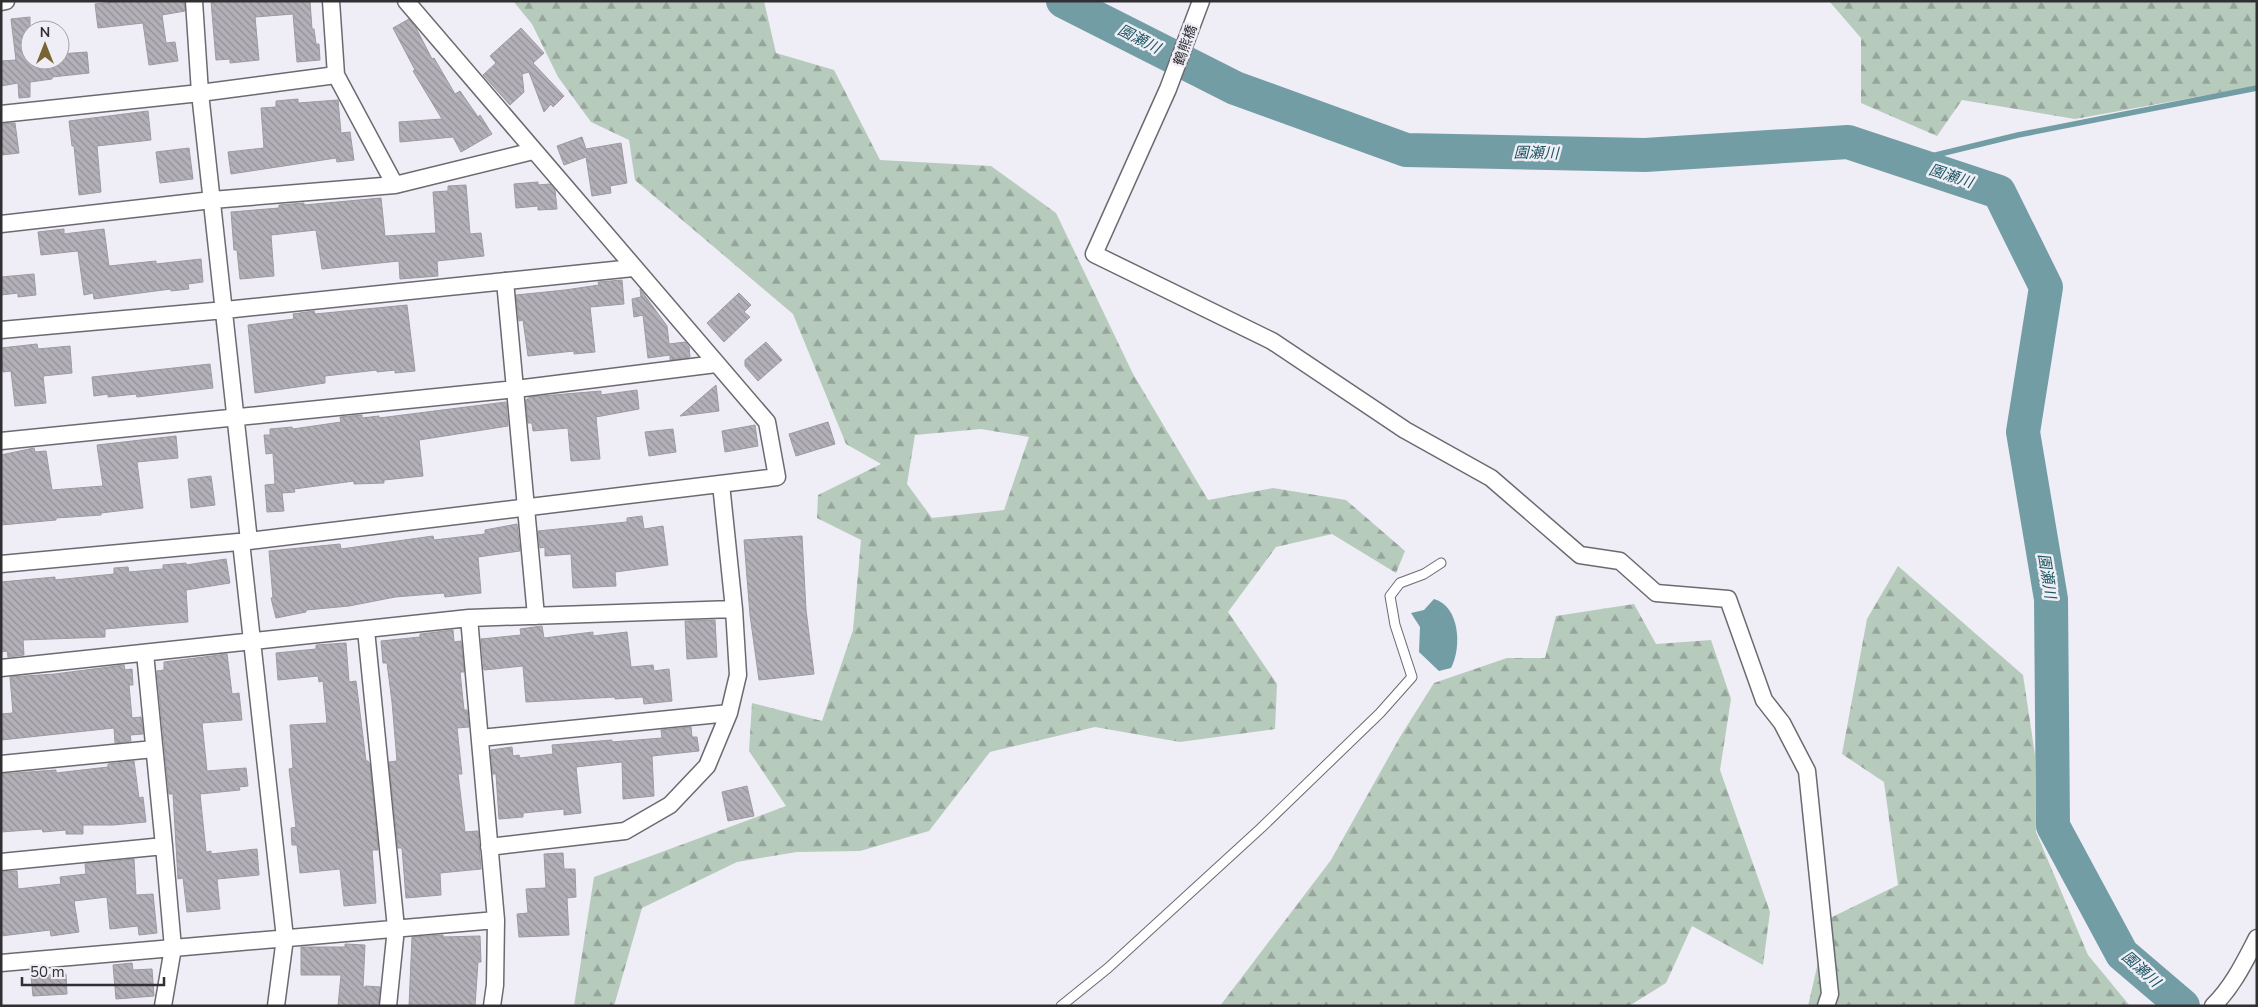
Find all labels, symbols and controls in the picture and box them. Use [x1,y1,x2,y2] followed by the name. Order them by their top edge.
[20,20,70,70] north arrow
[1114,20,1165,59] water label: 園瀬川
[1169,22,1202,68] street label: 鶴熊橋
[40,23,50,42] text: N
[1513,143,1561,163] water label: 園瀬川
[1927,160,1977,193] water label: 園瀬川
[2034,552,2061,602] water label: 園瀬川
[2118,947,2166,993] water label: 園瀬川
[22,954,165,986] scale bar
[30,962,65,982] text: 50 m

